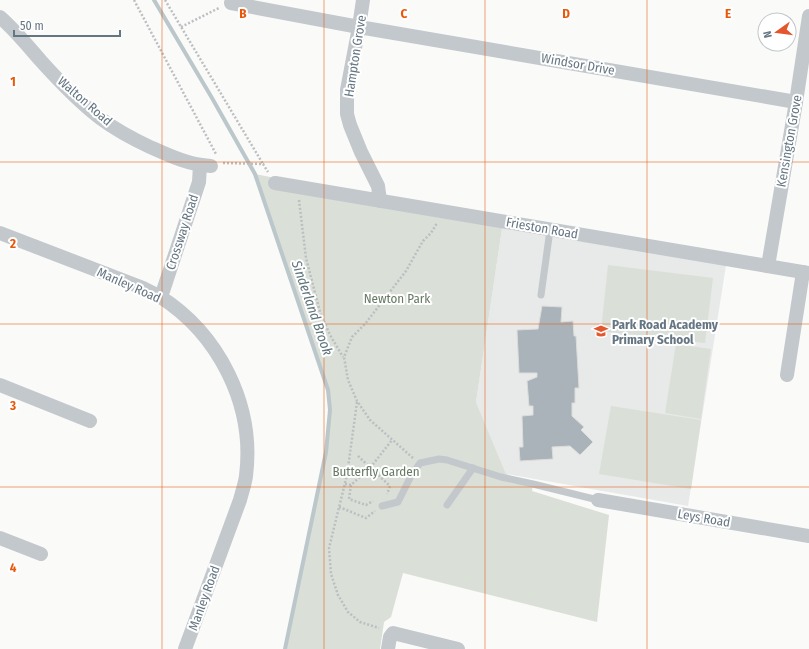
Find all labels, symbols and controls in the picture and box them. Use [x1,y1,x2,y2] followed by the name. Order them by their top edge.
[239,6,247,21] text: B
[401,6,408,21] text: C
[562,6,570,21] text: D
[725,6,731,21] text: E
[14,12,120,38] scale bar
[757,12,797,52] north arrow
[341,14,369,98] street label: Hampton Grove
[20,19,44,33] text: 50 m
[761,30,775,39] text: N
[540,50,616,78] street label: Windsor Drive
[55,73,115,129] street label: Walton Road
[10,74,16,89] text: 1
[774,94,804,188] street label: Kensington Grove
[163,192,201,272] street label: Crossway Road
[505,214,579,242] street label: Frieston Road
[9,236,16,251] text: 2
[287,257,336,358] water label: Sinderland Brook
[95,264,163,306] street label: Manley Road
[364,291,431,306] park label: Newton Park
[612,317,719,347] place label: Park Road Academy Primary School
[593,323,609,339] school or university icon: Park Road Academy Primary School
[9,398,16,413] text: 3
[332,464,420,479] park label: Butterfly Garden
[677,506,731,530] street label: Leys Road
[10,560,17,575] text: 4
[185,563,223,633] street label: Manley Road

